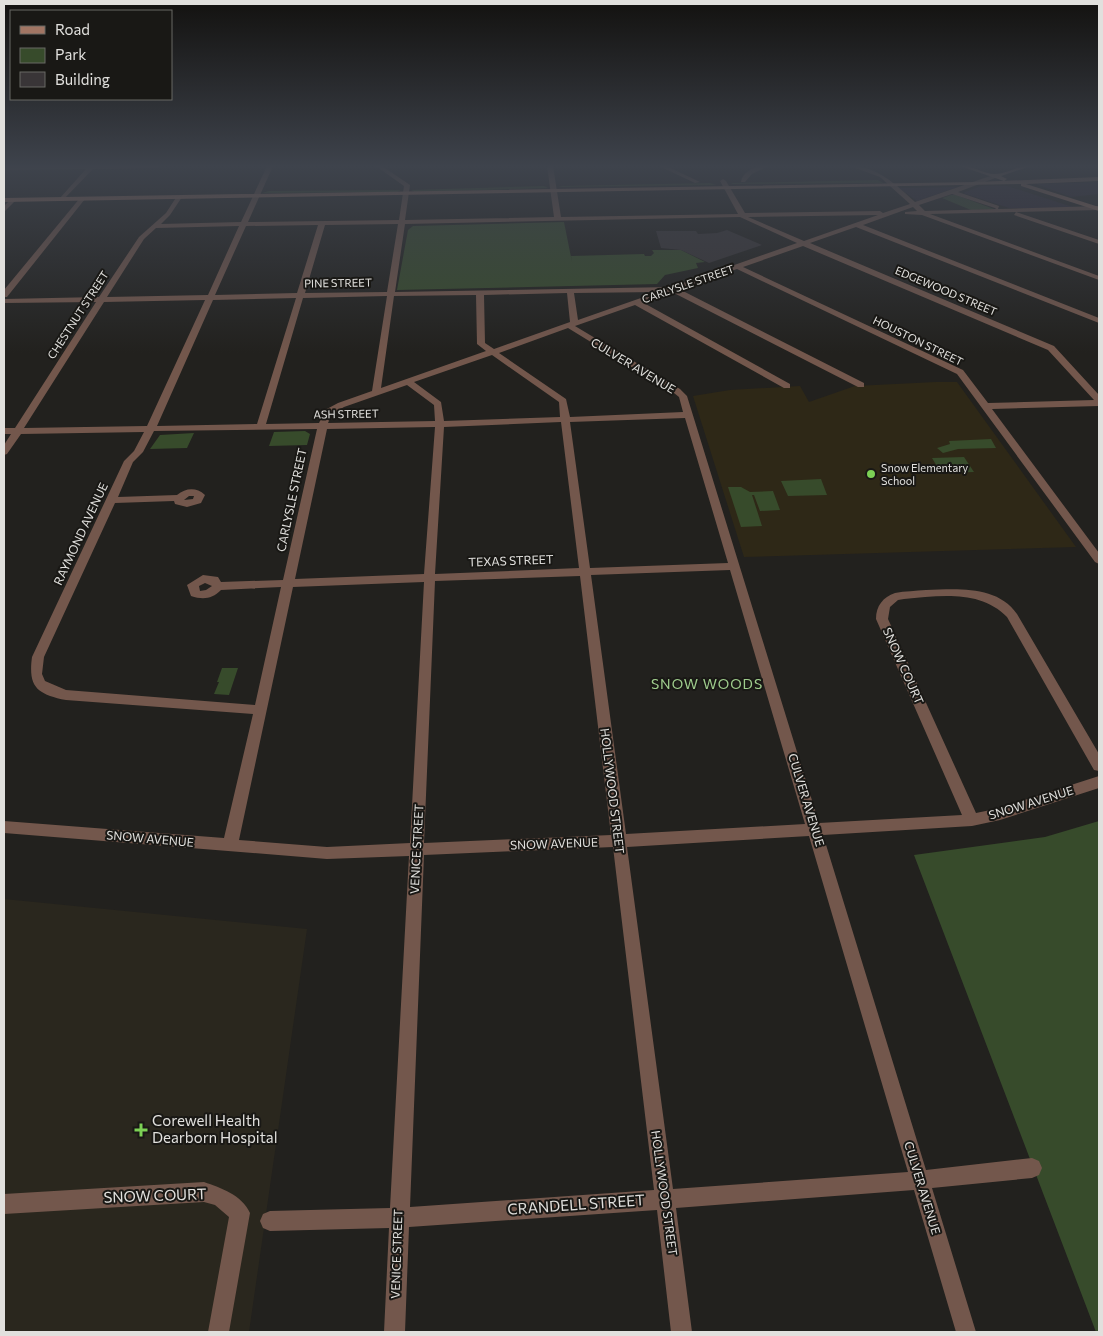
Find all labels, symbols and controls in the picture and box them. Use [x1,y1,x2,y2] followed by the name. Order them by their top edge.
[10,10,172,100] legend
[55,20,90,38] text: Road
[55,45,86,63] text: Park
[55,70,110,88] text: Building
[640,262,736,305] street label: CARLYSLE STREET
[893,263,999,318] street label: EDGEWOOD STREET
[44,268,111,361] street label: CHESTNUT STREET
[304,275,372,290] street label: PINE STREET
[871,313,965,368] street label: HOUSTON STREET
[589,334,678,396] street label: CULVER AVENUE
[313,406,379,421] street label: ASH STREET
[273,446,309,553] street label: CARLYSLE STREET
[881,461,969,487] place label: Snow Elementary School
[865,468,877,480] marker: Snow Elementary School
[50,480,110,587] street label: RAYMOND AVENUE
[468,552,554,568] street label: TEXAS STREET
[881,625,927,706] street label: SNOW COURT
[651,675,763,692] district label: SNOW WOODS
[598,727,628,855] street label: HOLLYWOOD STREET
[786,752,828,848] street label: CULVER AVENUE
[987,783,1075,822] street label: SNOW AVENUE
[407,803,425,894] street label: VENICE STREET
[106,827,194,849] street label: SNOW AVENUE
[510,834,598,852] street label: SNOW AVENUE
[152,1111,278,1146] place label: Corewell Health Dearborn Hospital
[134,1123,148,1137] marker: Corewell Health Dearborn Hospital
[649,1129,681,1257] street label: HOLLYWOOD STREET
[902,1140,944,1236] street label: CULVER AVENUE
[103,1184,207,1206] street label: SNOW COURT
[507,1190,646,1218] street label: CRANDELL STREET
[387,1208,405,1299] street label: VENICE STREET

